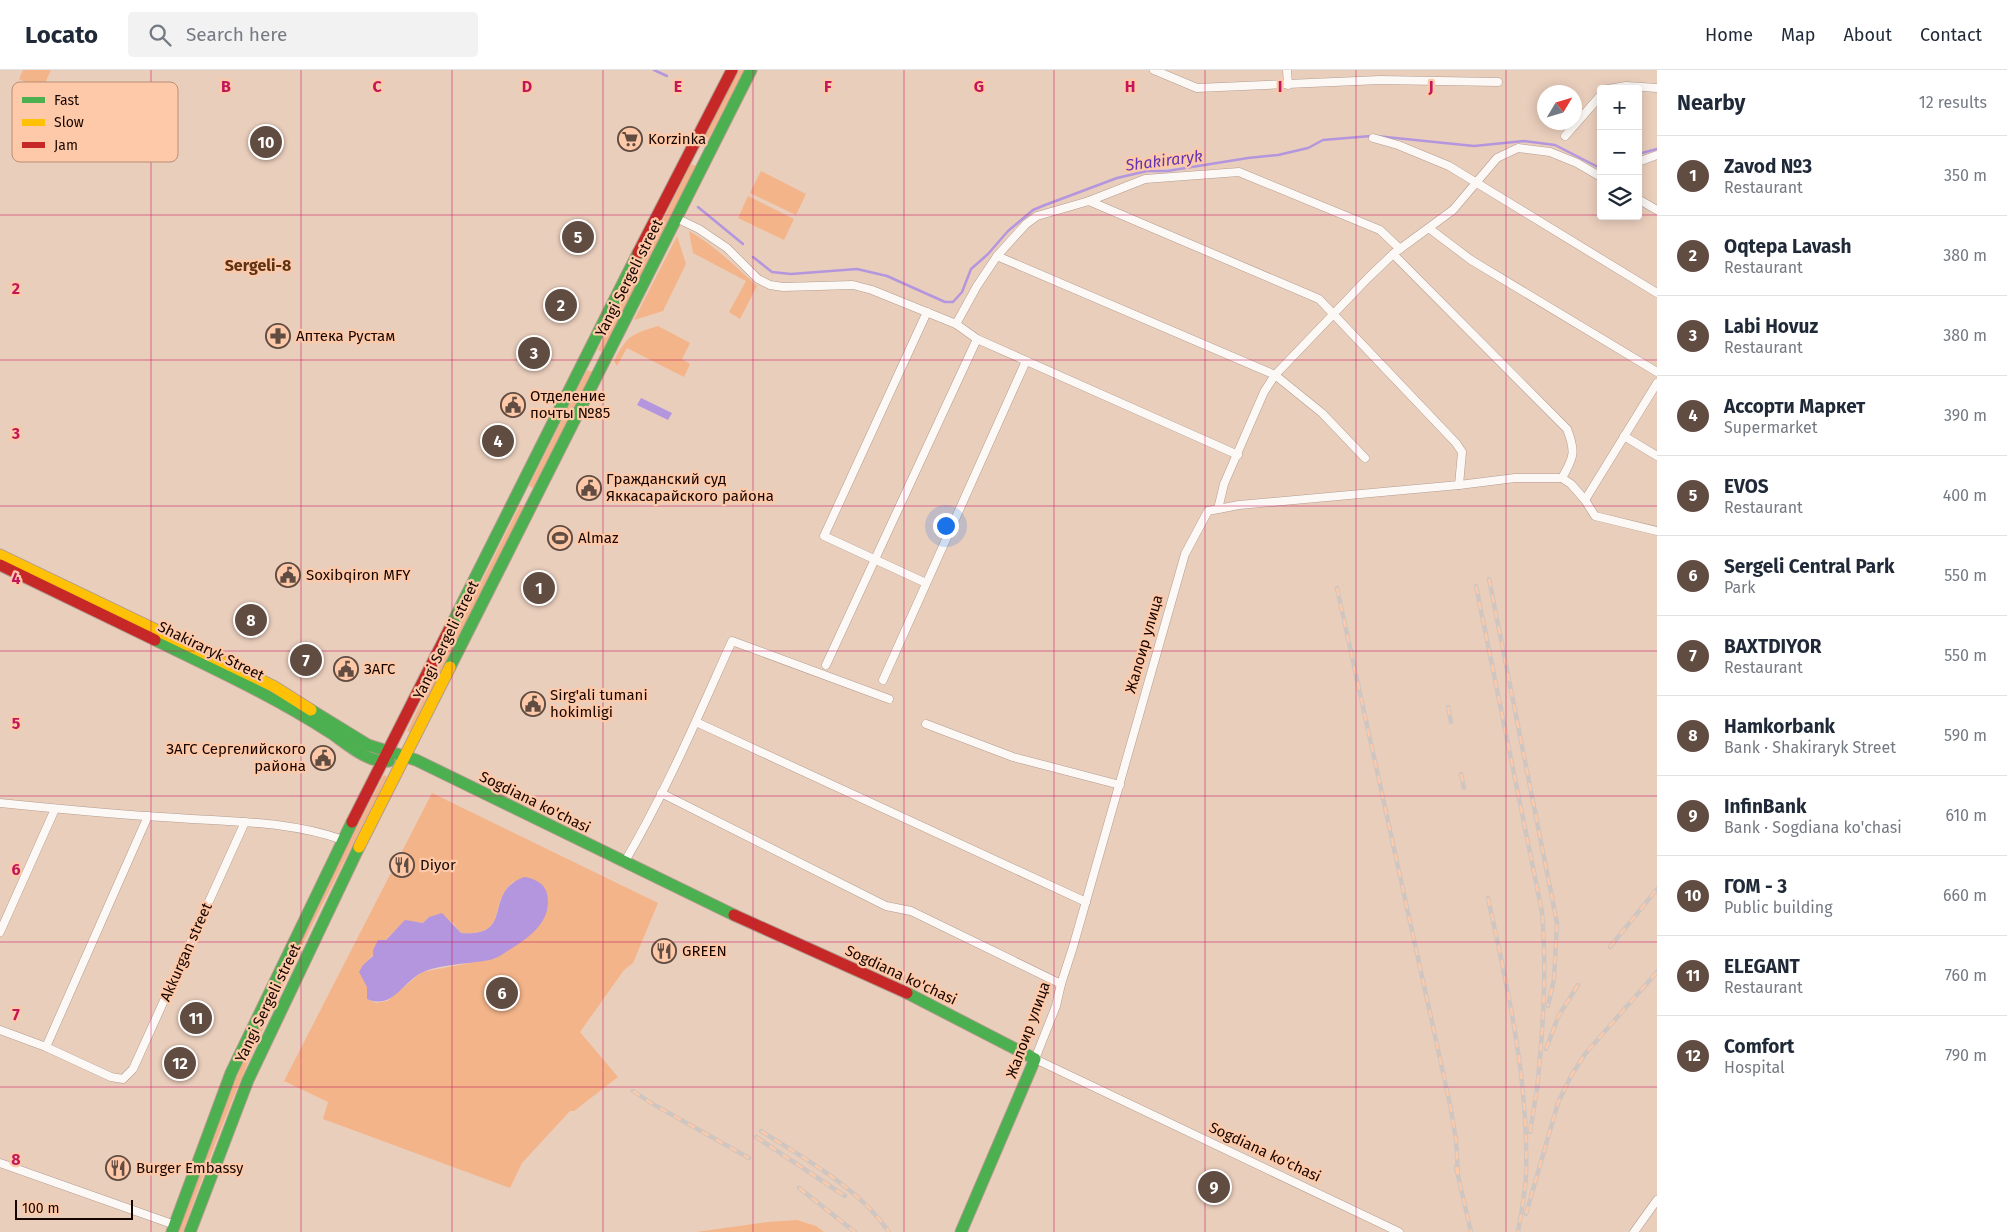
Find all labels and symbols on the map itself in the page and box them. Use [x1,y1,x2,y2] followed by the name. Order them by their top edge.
[221,77,231,96] text: B
[372,77,382,96] text: C
[522,77,532,96] text: D
[674,77,682,96] text: E
[824,77,832,96] text: F
[974,77,984,96] text: G
[1125,77,1135,96] text: H
[1278,77,1282,96] text: I
[1427,77,1434,96] text: J
[12,82,178,162] legend
[1537,85,1582,130] north arrow
[54,92,80,109] text: Fast
[54,114,84,131] text: Slow
[250,123,282,161] pin: 10
[617,126,643,152] supermarket icon: Korzinka
[648,130,706,148] place label: Korzinka
[54,137,78,154] text: Jam
[1123,146,1204,175] water label: Shakiraryk
[592,216,667,340] street label: Yangi Sergeli street
[562,218,594,256] pin: 5
[225,256,291,275] district label: Sergeli-8
[12,279,20,298] text: 2
[545,286,577,324] pin: 2
[265,323,291,349] pharmacy icon: Аптека Рустам
[296,327,395,345] place label: Аптека Рустам
[518,334,550,372] pin: 3
[530,387,610,422] place label: Отделение почты №85
[500,392,526,418] public building icon: Отделение почты №85
[482,422,514,460] pin: 4
[11,424,20,443] text: 3
[606,470,774,505] place label: Гражданский суд Яккасарайского района
[576,475,602,501] public building icon: Гражданский суд Яккасарайского района
[933,513,959,539] your location
[547,525,573,551] sports icon: Almaz
[578,529,619,547] place label: Almaz
[275,562,301,588] public building icon: Soxibqiron MFY
[306,566,411,584] place label: Soxibqiron MFY
[11,569,21,588] text: 4
[523,569,555,607] pin: 1
[409,577,483,702] street label: Yangi Sergeli street
[1121,593,1167,695] street label: Жалоир улица
[235,601,267,639] pin: 8
[155,617,268,685] street label: Shakiraryk Street
[290,641,322,679] pin: 7
[333,656,359,682] public building icon: ЗАГС
[364,660,396,678] place label: ЗАГС
[550,686,648,721] place label: Sirg'ali tumani hokimligi
[520,691,546,717] public building icon: Sirg'ali tumani hokimligi
[12,714,21,733] text: 5
[166,740,306,775] place label: ЗАГС Сергелийского района
[310,745,336,771] public building icon: ЗАГС Сергелийского района
[477,767,593,837] street label: Sogdiana ko'chasi
[389,852,415,878] restaurant icon: Diyor
[420,856,456,874] place label: Diyor
[11,860,21,879] text: 6
[156,899,216,1004] street label: Akkurgan street
[651,938,677,964] restaurant icon: GREEN
[231,940,305,1065] street label: Yangi Sergeli street
[842,941,960,1009] street label: Sogdiana ko'chasi
[682,942,727,960] place label: GREEN
[486,974,518,1012] pin: 6
[1002,979,1054,1081] street label: Жалоир улица
[180,999,212,1037] pin: 11
[12,1005,20,1024] text: 7
[164,1044,196,1082] pin: 12
[1206,1118,1324,1186] street label: Sogdiana ko'chasi
[11,1150,21,1169] text: 8
[105,1155,131,1181] restaurant icon: Burger Embassy
[136,1159,244,1177] place label: Burger Embassy
[1198,1168,1230,1206] pin: 9
[15,1197,132,1220] scale bar

